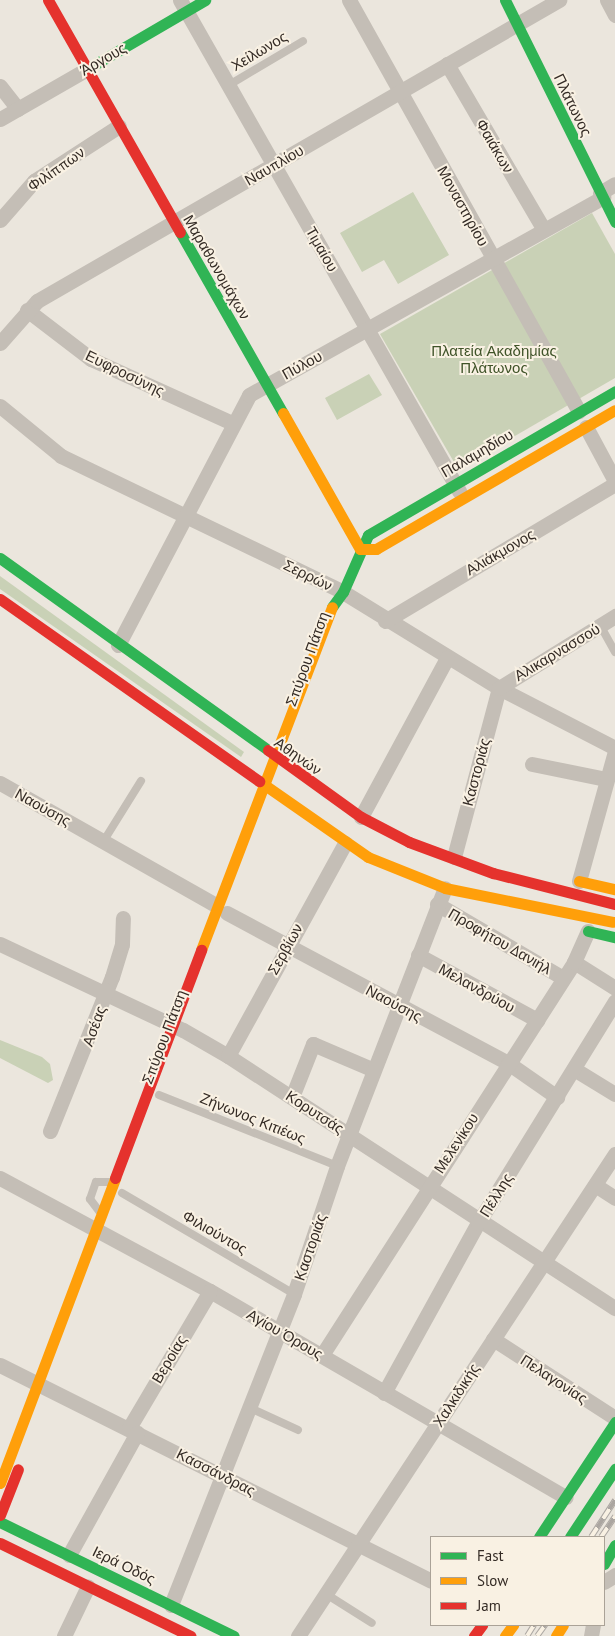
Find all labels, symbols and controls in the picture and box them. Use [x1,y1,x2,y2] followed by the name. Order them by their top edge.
[228,27,290,75] street label: Χείλωνος
[77,39,129,79] street label: Άργους
[550,71,596,139] street label: Πλάτωνος
[472,116,518,176] street label: Φαιάκων
[241,141,307,189] street label: Ναυπλίου
[24,143,88,195] street label: Φιλίππων
[434,163,492,249] street label: Μοναστηρίου
[180,211,254,323] street label: Μαραθωνομάχων
[302,223,342,275] street label: Τιμαίου
[431,341,557,376] park label: Πλατεία Ακαδημίας Πλάτωνος
[83,346,167,400] street label: Ευφροσύνης
[279,347,325,383] street label: Πύλου
[438,425,516,481] street label: Παλαμηδίου
[462,525,538,579] street label: Αλιάκμονος
[281,555,335,595] street label: Σερρών
[282,609,332,709] street label: Σπύρου Πάτση
[511,619,603,685] street label: Αλικαρνασσού
[271,733,325,779] street label: Αθηνών
[458,736,494,808] street label: Καστοριάς
[12,784,74,830] street label: Ναούσης
[445,904,555,978] street label: Προφήτου Δανιήλ
[264,920,306,978] street label: Σερβίων
[436,960,518,1016] street label: Μελανδρύου
[363,981,425,1025] street label: Ναούσης
[138,987,190,1087] street label: Σπύρου Πάτση
[78,1003,110,1049] street label: Ασέας
[283,1087,347,1137] street label: Κορυτσάς
[198,1089,308,1147] street label: Ζήνωνος Κιτιέως
[430,1110,482,1176] street label: Μελενίκου
[476,1170,516,1220] street label: Πέλλης
[180,1206,250,1258] street label: Φιλιούντος
[290,1211,330,1283] street label: Καστοριάς
[244,1305,326,1363] street label: Αγίου Όρους
[148,1332,190,1386] street label: Βεροίας
[517,1351,591,1407] street label: Πελαγονίας
[429,1360,483,1430] street label: Χαλκιδικής
[174,1444,258,1500] street label: Κασσάνδρας
[430,1536,605,1626] legend
[90,1542,158,1588] street label: Ιερά Οδός
[477,1546,504,1565] text: Fast
[477,1571,508,1590] text: Slow
[477,1596,501,1615] text: Jam

